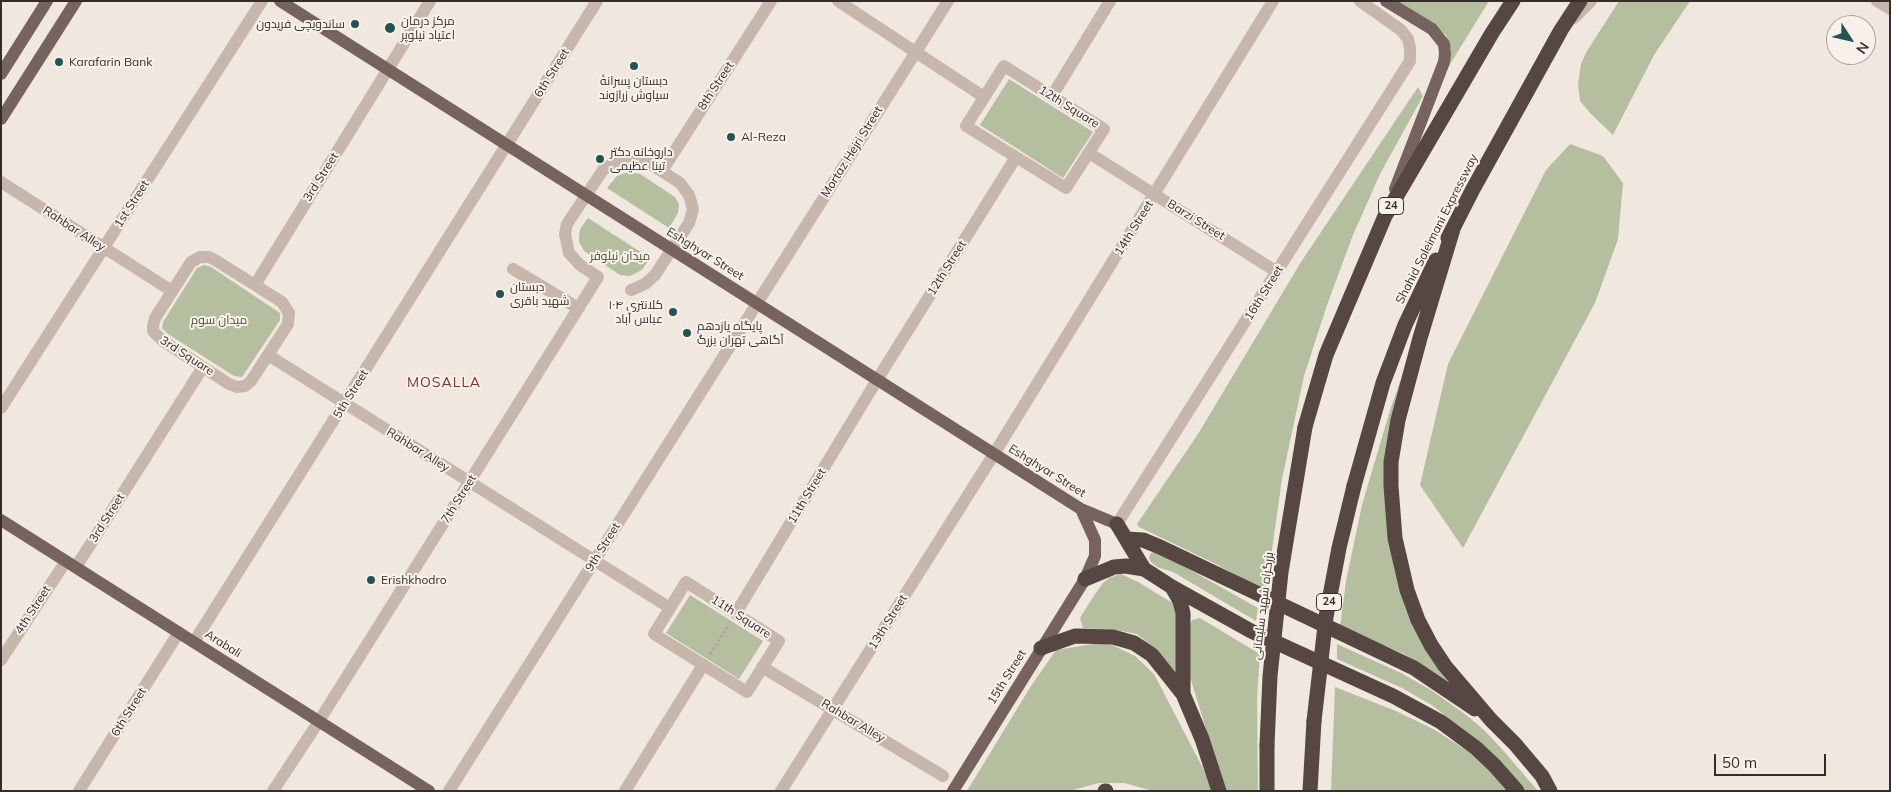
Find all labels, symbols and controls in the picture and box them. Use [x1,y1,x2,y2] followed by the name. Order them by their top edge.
[401,14,455,42] place label: مرکز درمان اعتیاد نیلوپر
[1826,15,1876,65] north arrow
[256,17,345,31] place label: ساندویچی فریدون
[349,18,361,30] marker: ساندویچی فریدون
[383,21,397,35] marker: مرکز درمان اعتیاد نیلوپر
[1852,39,1873,58] text: N
[531,46,573,100] street label: 6th Street
[69,55,152,69] place label: Karafarin Bank
[53,56,65,68] marker: Karafarin Bank
[695,59,737,113] street label: 8th Street
[628,60,640,72] marker: دبستان پسرانهٔ سیاوش زرازوند
[599,74,669,102] place label: دبستان پسرانهٔ سیاوش زرازوند
[1036,83,1102,131] street label: 12th Square
[818,104,886,200] street label: Mortaz Hejri Street
[741,130,786,144] place label: Al-Reza
[725,131,737,143] marker: Al-Reza
[610,145,673,173] place label: داروخانه دکتر تینا عظیمی
[300,150,342,204] street label: 3rd Street
[1393,152,1481,306] street label: Shahid Soleimani Expressway
[594,153,606,165] marker: داروخانه دکتر تینا عظیمی
[111,178,153,230] street label: 1st Street
[1165,197,1227,243] street label: Barzi Street
[1111,198,1157,258] street label: 14th Street
[1378,198,1404,215] road number: 24
[40,203,108,255] street label: Rahbar Alley
[664,225,746,283] street label: Eshghyar Street
[924,238,970,298] street label: 12th Street
[590,249,650,263] park label: میدان نیلوفر
[1241,263,1287,323] street label: 16th Street
[510,280,569,308] place label: دبستان شهید باقری
[494,288,506,300] marker: دبستان شهید باقری
[609,298,663,326] place label: کلانتری ۱۰۴ عباس آباد
[667,306,679,318] marker: کلانتری ۱۰۴ عباس آباد
[191,313,247,327] park label: میدان سوم
[697,319,784,347] place label: پایگاه یازدهم آگاهی تهران بزرگ
[681,327,693,339] marker: پایگاه یازدهم آگاهی تهران بزرگ
[157,333,217,379] street label: 3rd Square
[330,367,372,421] street label: 5th Street
[406,375,482,391] district label: MOSALLA
[384,425,452,475] street label: Rahbar Alley
[1006,442,1088,500] street label: Eshghyar Street
[785,466,829,526] street label: 11th Street
[438,472,480,526] street label: 7th Street
[86,491,128,545] street label: 3rd Street
[582,520,624,574] street label: 9th Street
[1249,551,1277,661] street label: بزرگراه شهید سلیمانی
[381,573,447,587] place label: Erishkhodro
[365,574,377,586] marker: Erishkhodro
[12,583,54,637] street label: 4th Street
[708,592,774,642] street label: 11th Square
[865,592,911,652] street label: 13th Street
[1316,594,1342,610] road number: 24
[202,627,244,661] street label: Arabali
[984,647,1030,707] street label: 15th Street
[108,685,150,739] street label: 6th Street
[819,696,887,746] street label: Rahbar Alley
[1716,744,1828,776] scale bar
[1722,753,1757,772] text: 50 m

